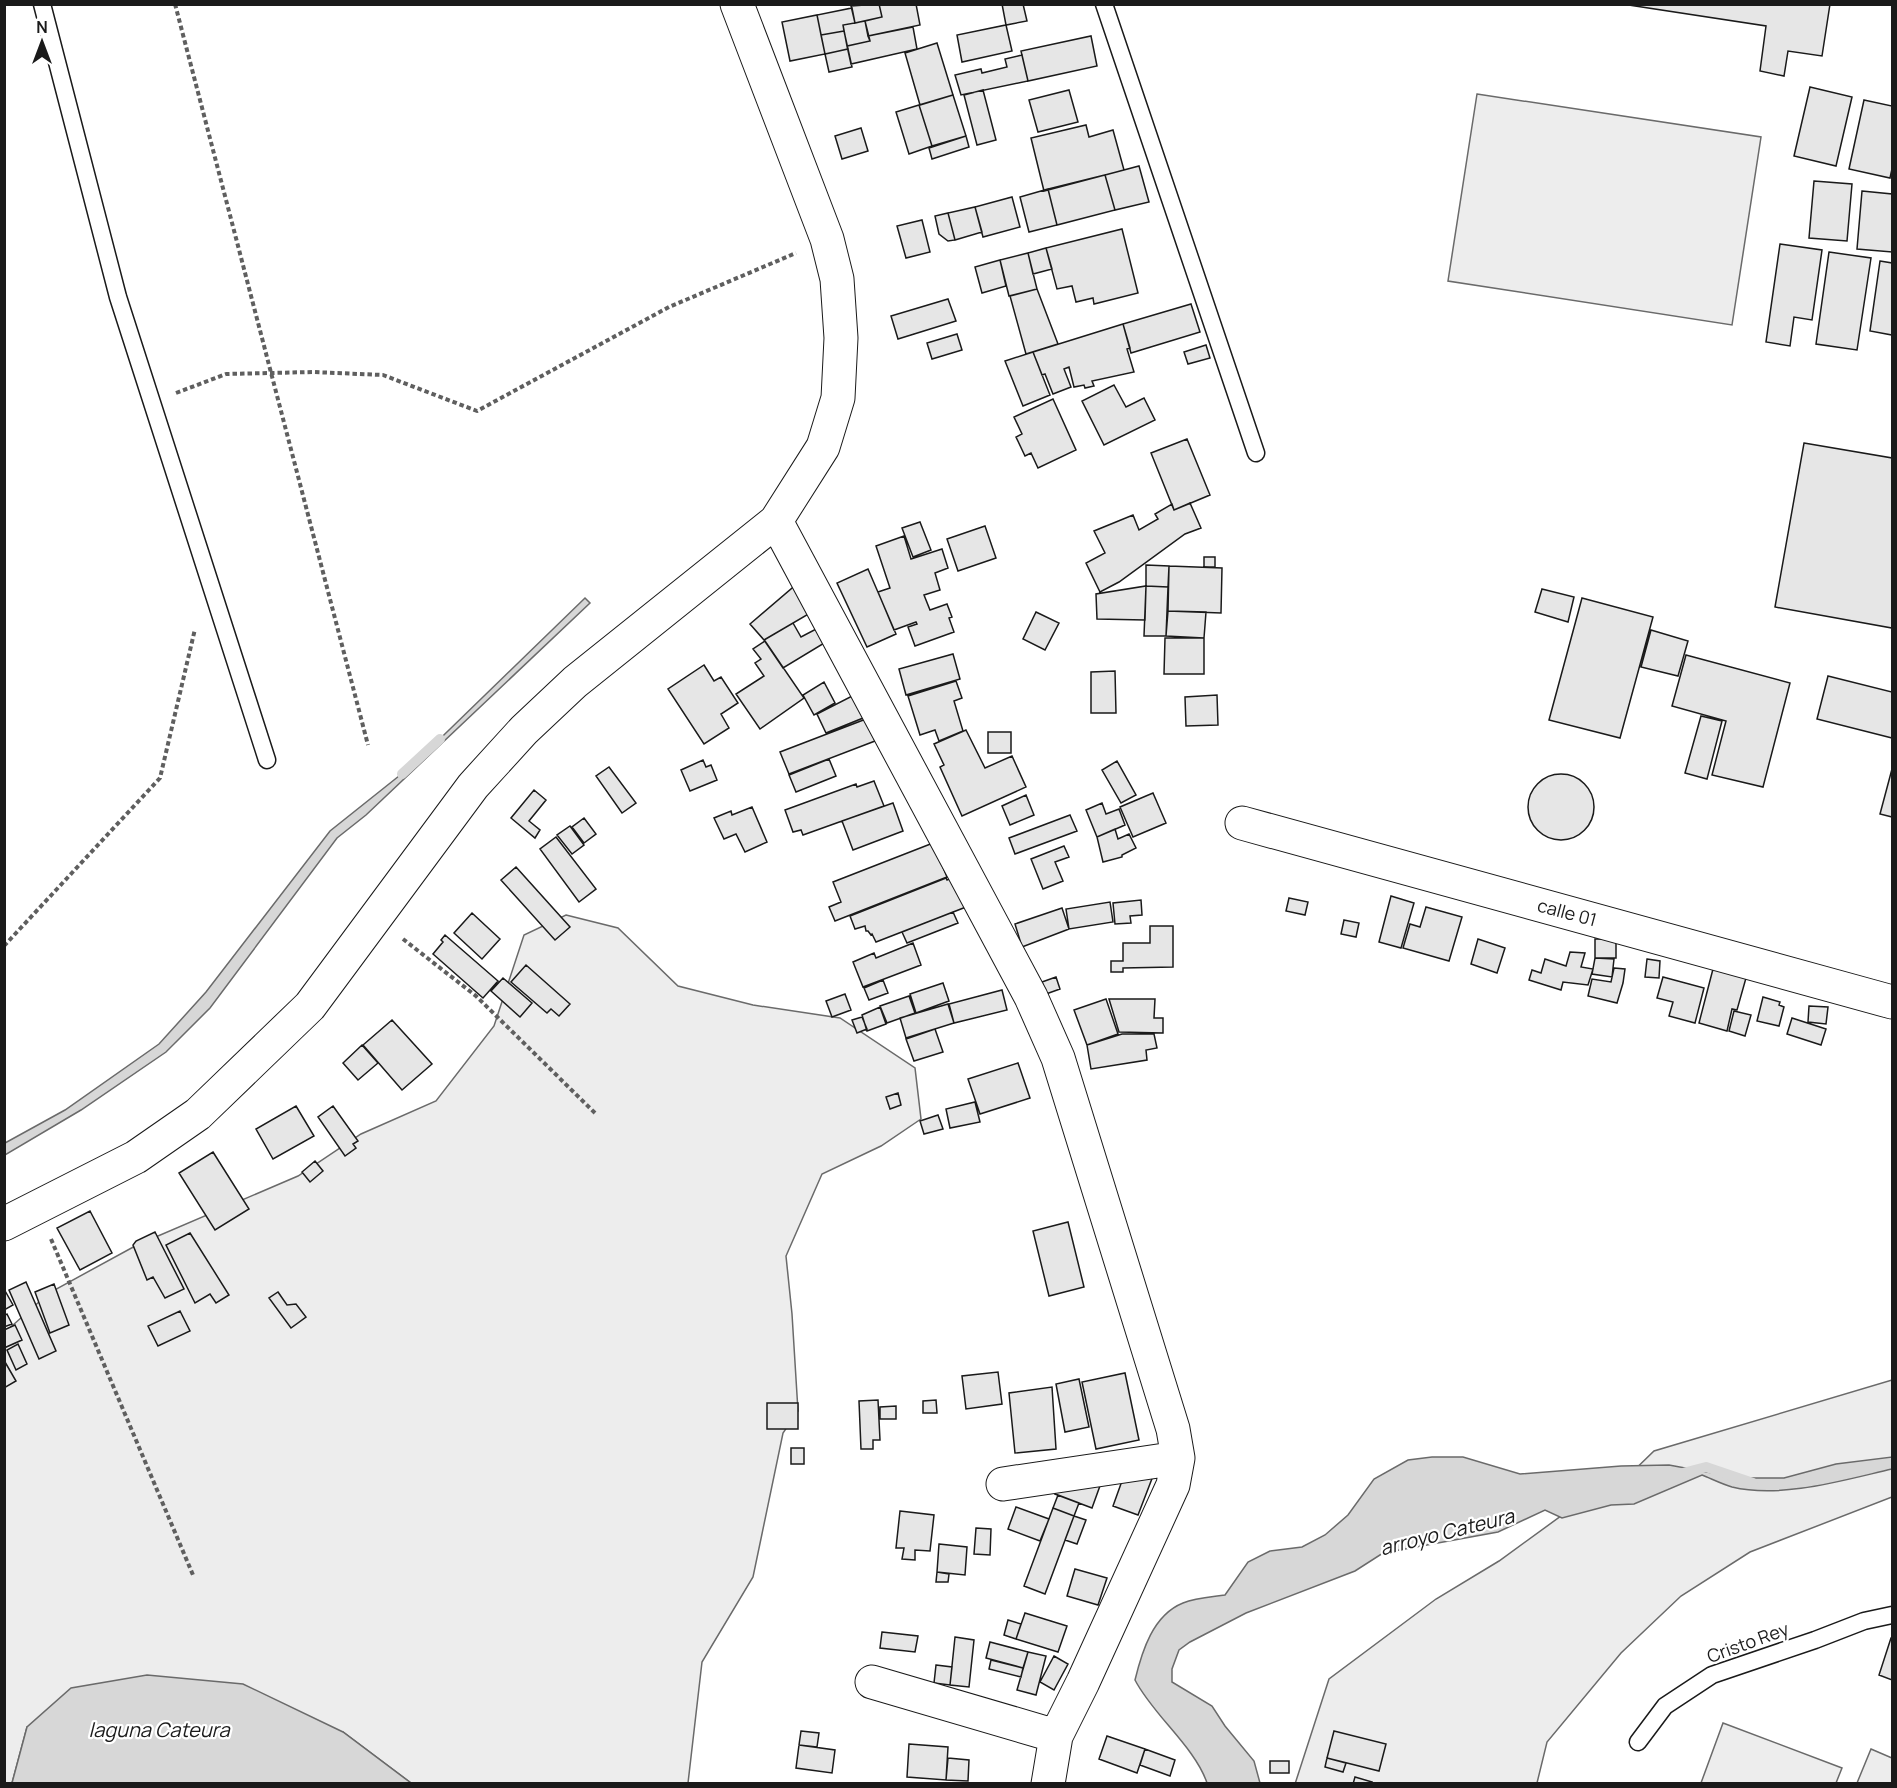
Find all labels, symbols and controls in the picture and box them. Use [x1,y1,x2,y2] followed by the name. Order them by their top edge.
[12,12,72,72] north arrow
[36,16,48,38] text: N
[1535,893,1600,931] street label: calle 01
[1377,1502,1518,1561] water label: arroyo Cateura
[1703,1616,1792,1668] street label: Cristo Rey
[88,1716,230,1743] water label: laguna Cateura

